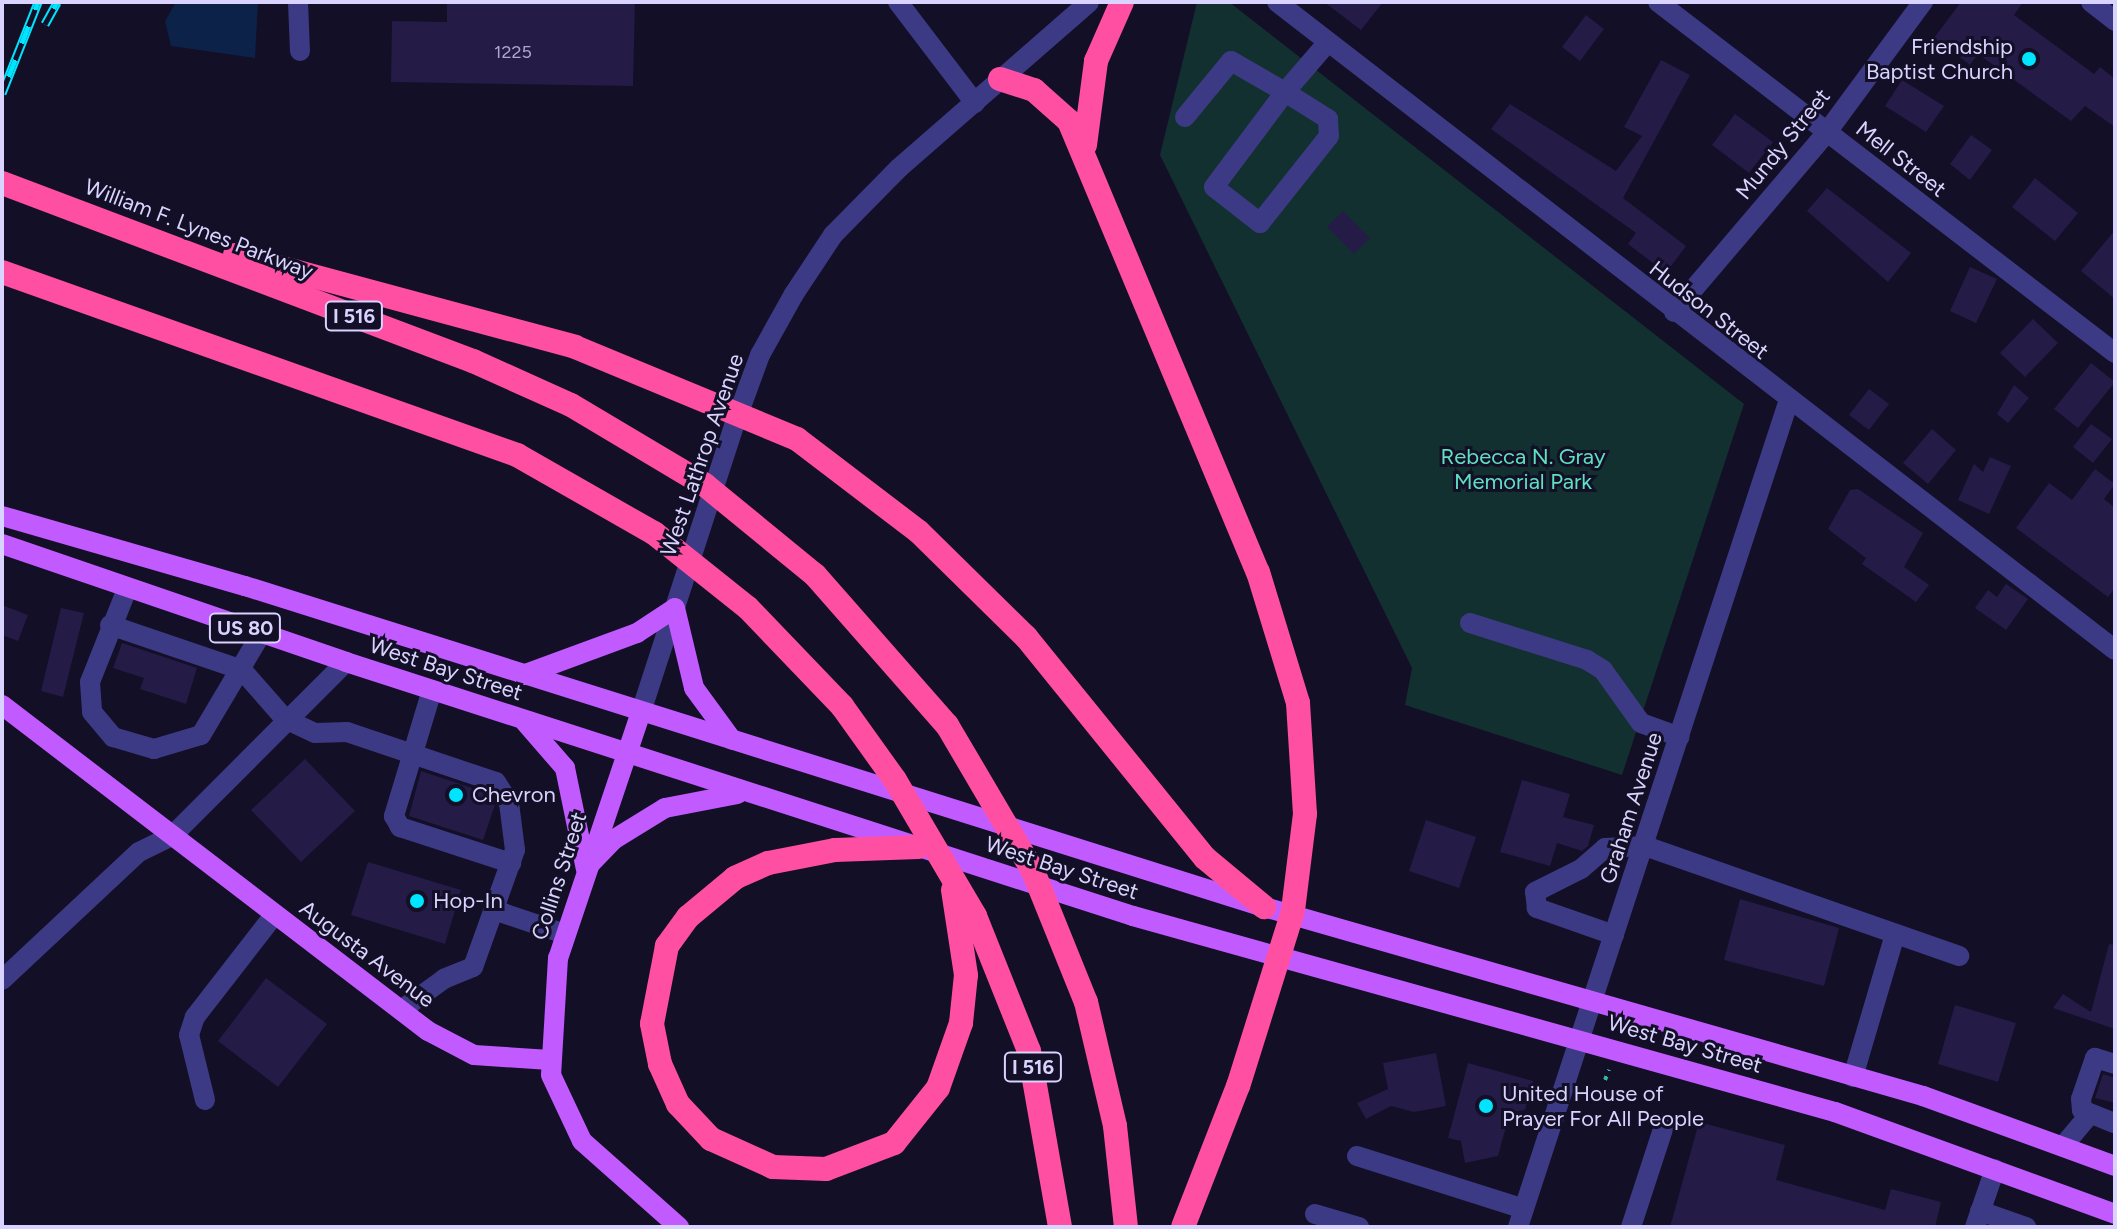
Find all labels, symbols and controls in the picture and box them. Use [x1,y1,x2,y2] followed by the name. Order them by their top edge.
[1866,33,2013,84] place label: Friendship Baptist Church
[494,41,532,63] house number: 1225
[2020,50,2038,68] marker: Friendship Baptist Church
[1730,83,1836,205] street label: Mundy Street
[1851,116,1951,202] street label: Mell Street
[81,173,317,285] street label: William F. Lynes Parkway
[1644,255,1774,365] street label: Hudson Street
[324,300,384,332] road number: I 516
[655,350,749,560] street label: West Lathrop Avenue
[1441,443,1605,494] park label: Rebecca N. Gray Memorial Park
[207,612,283,644] road number: US 80
[366,632,526,706] street label: West Bay Street
[1594,729,1668,887] street label: Graham Avenue
[472,782,556,808] place label: Chevron
[447,786,465,804] marker: Chevron
[526,809,592,943] street label: Collins Street
[982,831,1142,905] street label: West Bay Street
[433,888,503,914] place label: Hop-In
[408,892,426,910] marker: Hop-In
[294,895,440,1013] street label: Augusta Avenue
[1605,1009,1765,1079] street label: West Bay Street
[1003,1051,1063,1083] road number: I 516
[1502,1080,1704,1132] place label: United House of Prayer For All People
[1477,1097,1495,1115] marker: United House of Prayer For All People

